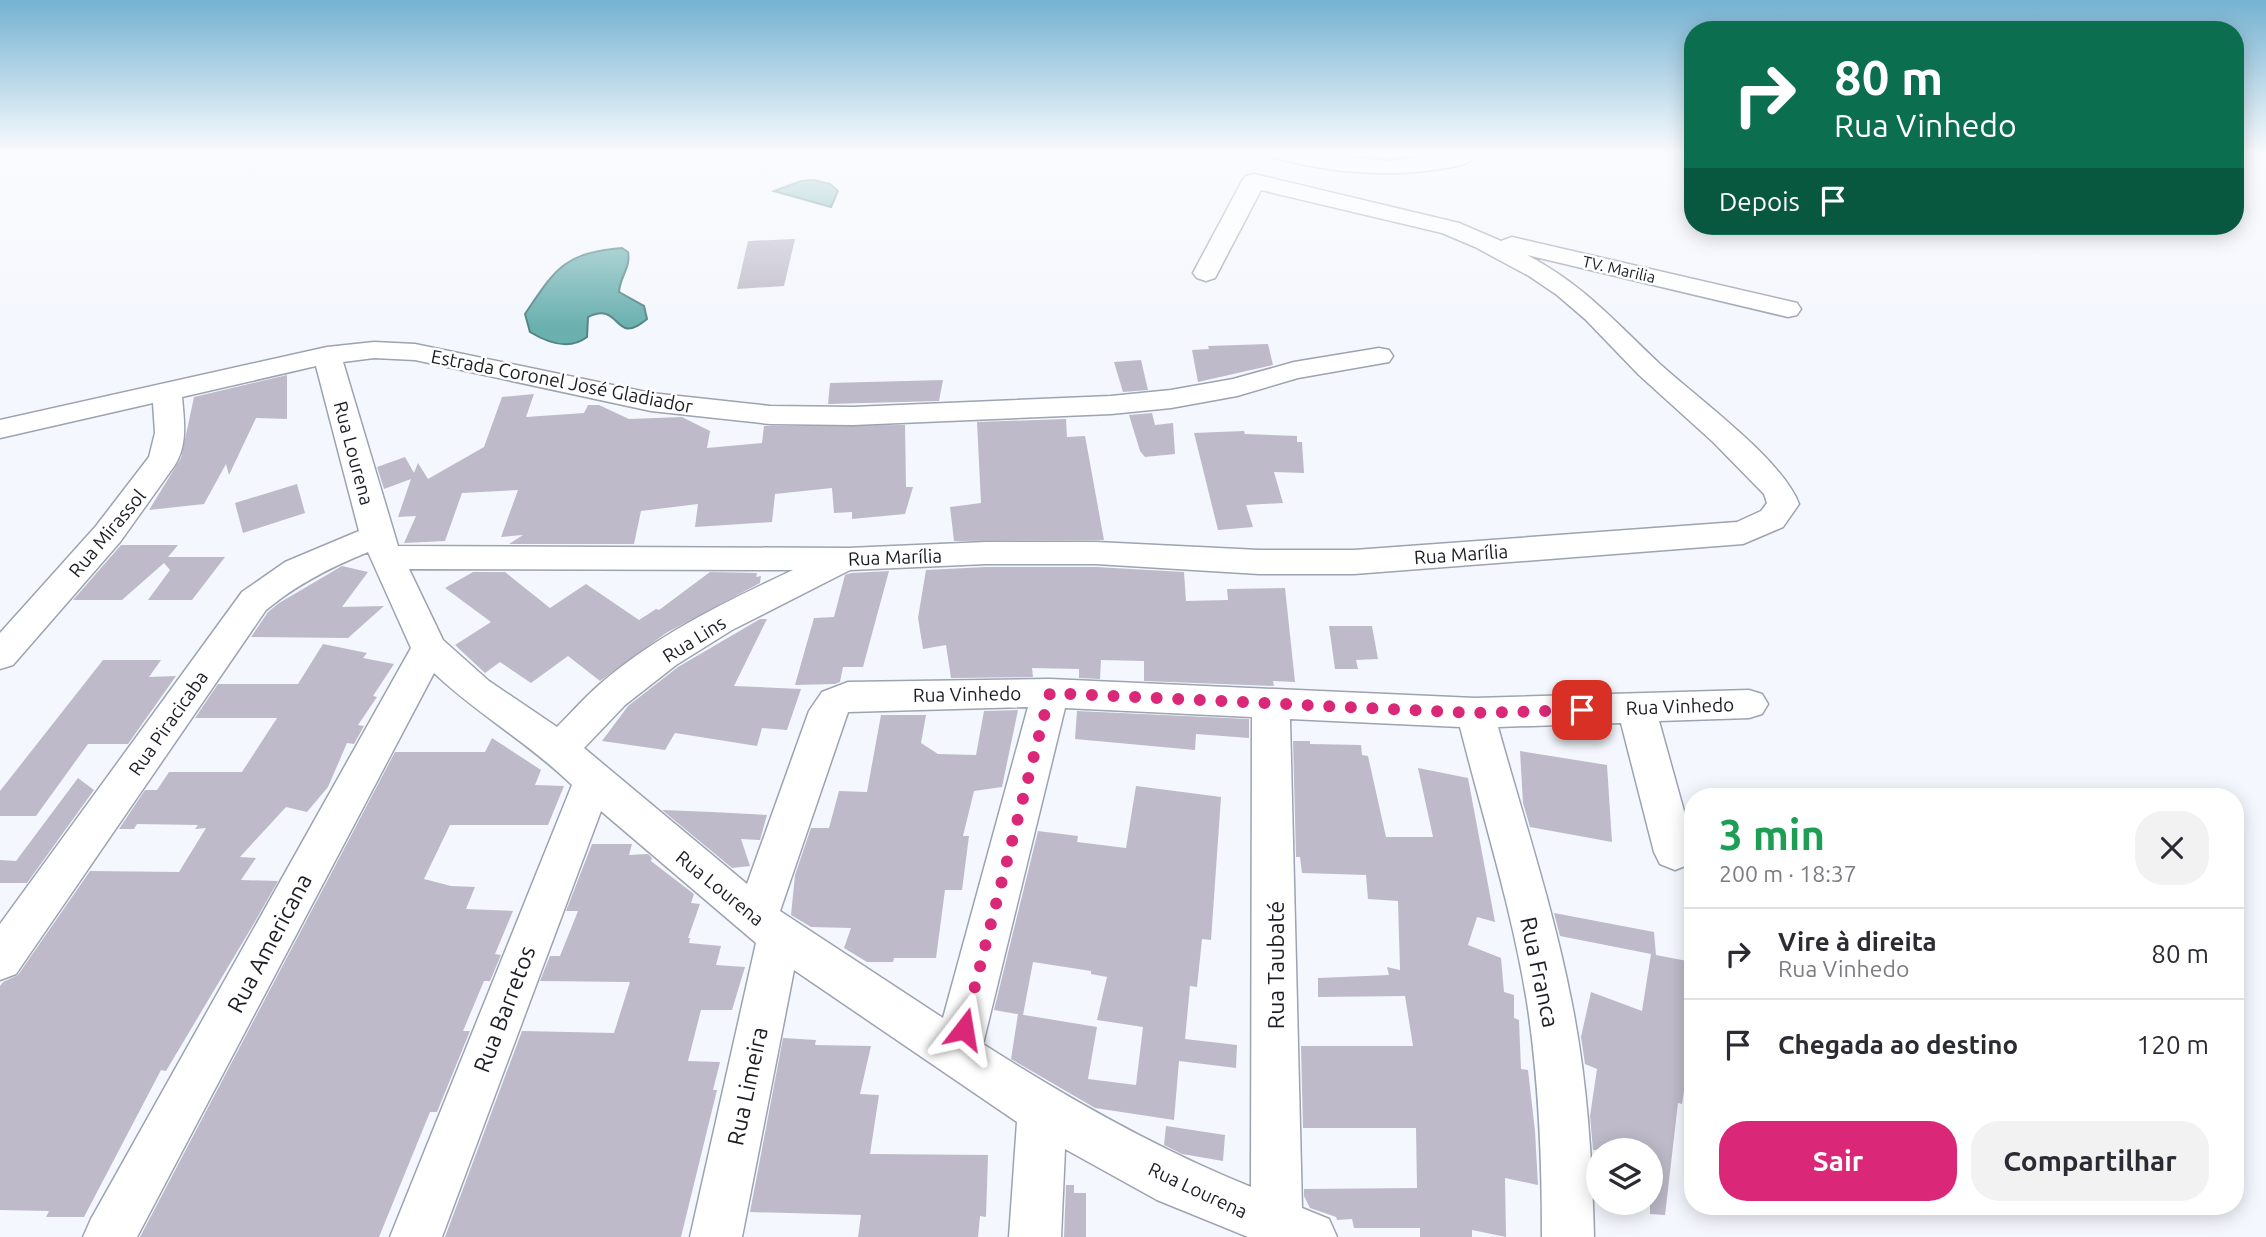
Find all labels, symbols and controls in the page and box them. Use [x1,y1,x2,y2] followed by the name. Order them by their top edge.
[1719,49,1810,140] icon: right
[1834,49,1943,104] text: 80 m
[1834,107,2017,143] text: Rua Vinhedo
[1814,182,1852,220] icon: arrive
[1719,187,1800,216] text: Depois
[1581,252,1657,286] street label: TV. Marilia
[429,345,695,417] street label: Estrada Coronel José Gladiador
[330,399,378,507] street label: Rua Lourena
[64,485,150,581] street label: Rua Mirassol
[1413,540,1509,568] street label: Rua Marília
[848,544,942,570] street label: Rua Marília
[658,611,730,667] street label: Rua Lins
[124,666,212,780] street label: Rua Piracicaba
[1552,680,1612,740] pin
[913,682,1021,706] street label: Rua Vinhedo
[1563,691,1601,729] icon: arrive
[1625,693,1735,719] street label: Rua Vinhedo
[1719,811,1825,858] text: 3 min
[2135,811,2209,885] button: close
[672,846,768,930] street label: Rua Lourena
[1719,861,1857,886] text: 200 m · 18:37
[222,869,316,1017] street label: Rua Americana
[1263,901,1288,1029] street label: Rua Taubaté
[1516,914,1564,1030] street label: Rua Franca
[1778,927,1937,956] text: Vire à direita
[1719,935,1757,973] icon: right
[2151,939,2209,968] text: 80 m
[468,942,540,1076] street label: Rua Barretos
[1778,956,1909,981] text: Rua Vinhedo
[927,992,1001,1066] position arrow
[722,1024,772,1148] street label: Rua Limeira
[1719,1026,1757,1064] icon: arrive
[1778,1030,2018,1059] text: Chegada ao destino
[2137,1030,2209,1059] text: 120 m
[1719,1121,1957,1201] button: Sair
[1971,1121,2209,1201] button: Compartilhar
[1586,1138,1663,1215] map controls
[1586,1138,1663,1215] button: layers
[1145,1157,1251,1223] street label: Rua Lourena

